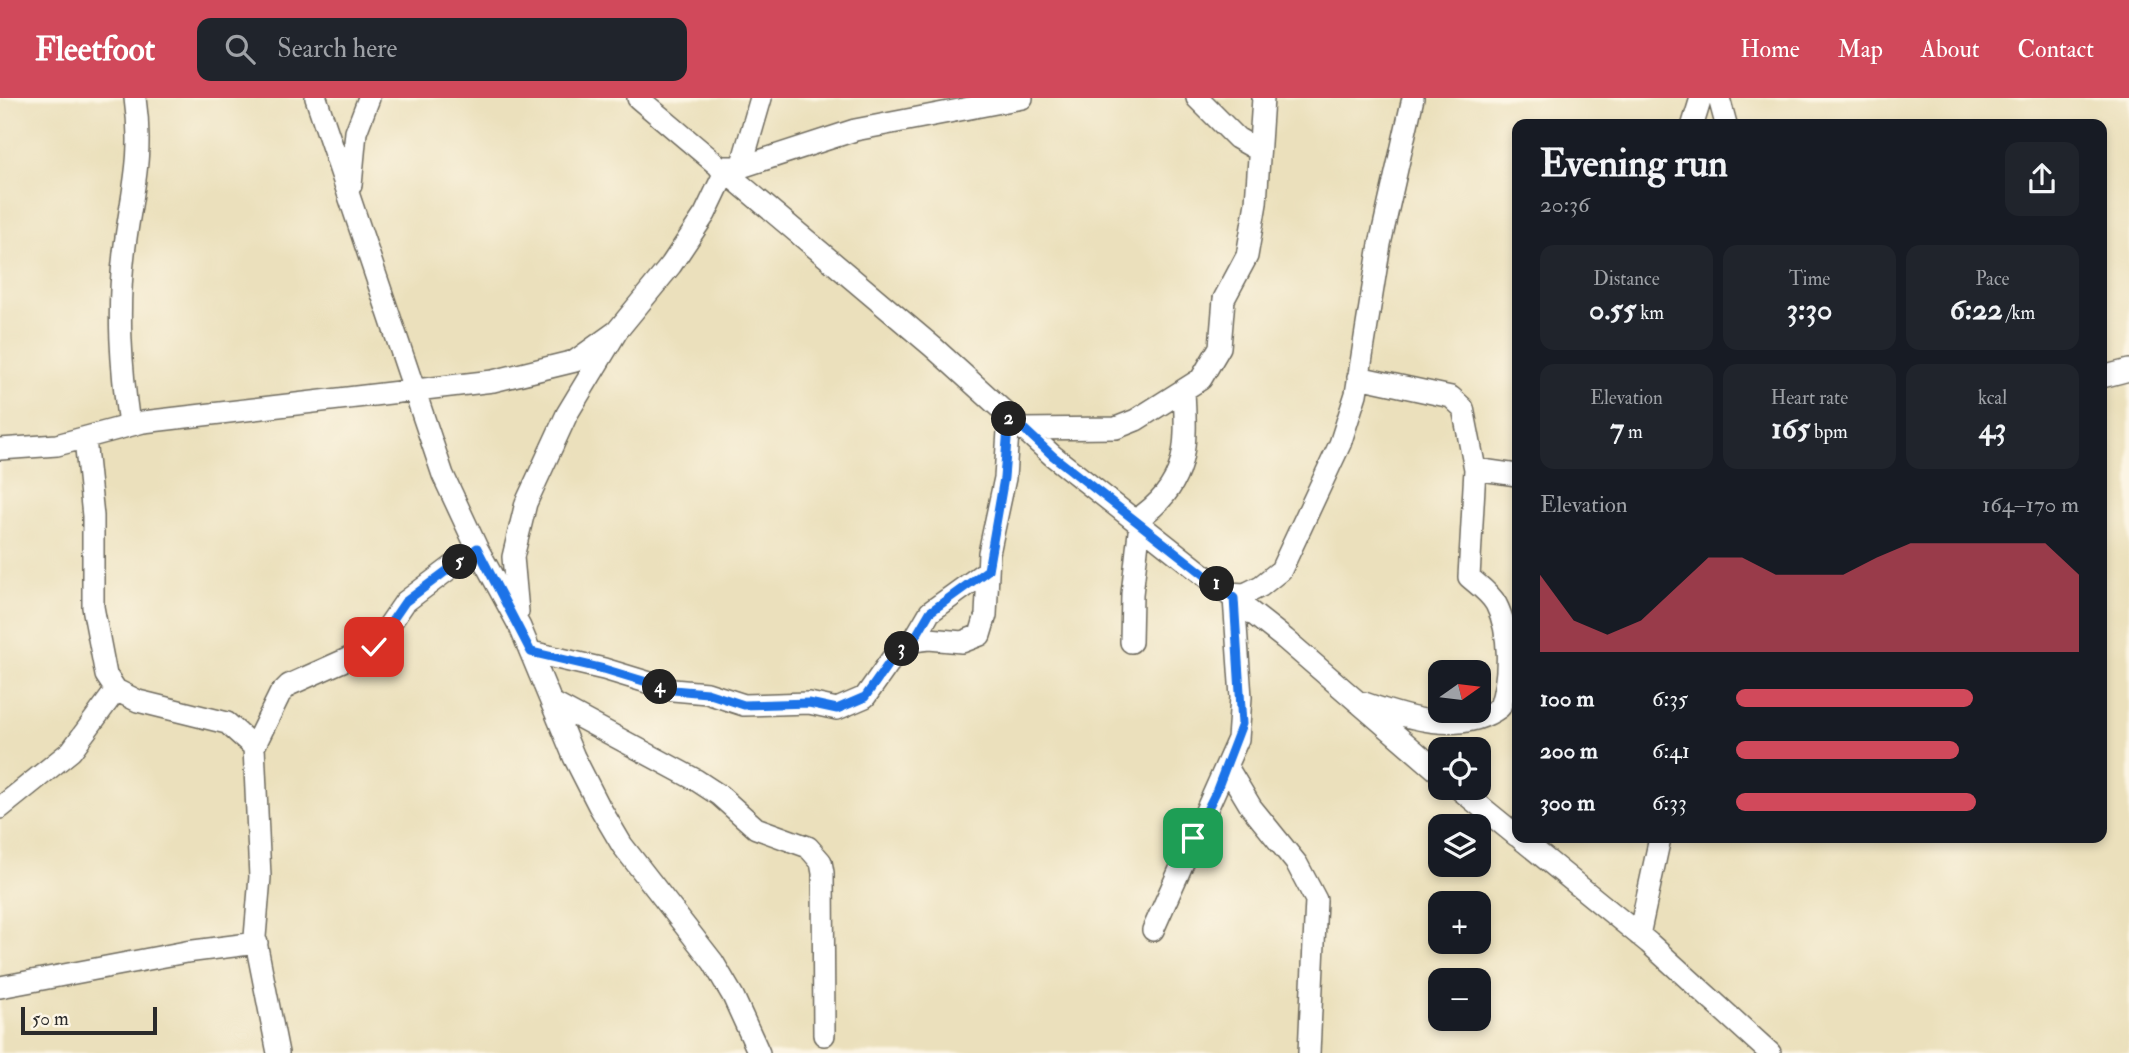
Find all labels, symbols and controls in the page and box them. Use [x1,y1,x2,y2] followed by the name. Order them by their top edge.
[197,18,687,81] search box
[35,29,155,70] text: Fleetfoot
[221,30,259,68] icon: search
[277,33,397,65] text: Search here
[1740,34,1800,65] text: Home
[1838,34,1883,65] text: Map
[1921,34,1980,65] text: About
[2018,34,2094,65] text: Contact
[1540,140,1728,188] text: Evening run
[2005,142,2079,216] button: share
[1540,190,1590,219] text: 20:36
[1593,267,1660,291] text: Distance
[1789,267,1830,291] text: Time
[1975,267,2010,291] text: Pace
[1589,291,1636,328] text: 0.55
[1787,291,1832,328] text: 3:30
[1950,291,2003,328] text: 6:22
[1636,301,1664,325] text: km
[2003,301,2035,325] text: /km
[1590,386,1663,410] text: Elevation
[1771,386,1848,410] text: Heart rate
[1978,386,2007,410] text: kcal
[992,402,1026,436] pin: 2
[1004,406,1013,430] text: 2
[1610,410,1624,447] text: 7
[1771,410,1810,447] text: 165
[1979,410,2006,447] text: 43
[1624,420,1643,444] text: m
[1810,420,1848,444] text: bpm
[1540,490,1628,519] text: Elevation
[1982,490,2079,519] text: 164–170 m
[442,545,477,580] pin: 5
[455,549,464,573] text: 5
[1200,566,1234,602] pin: 1
[1213,571,1220,595] text: 1
[344,617,404,677] pin
[355,628,393,666] icon: check
[884,632,920,666] pin: 3
[898,636,905,660] text: 3
[1428,660,1491,723] north arrow
[1428,660,1491,1031] map controls
[642,670,678,704] pin: 4
[654,674,665,698] text: 4
[1540,684,1594,713] text: 100 m
[1652,684,1688,713] text: 6:35
[1540,736,1598,765] text: 200 m
[1652,736,1690,765] text: 6:41
[1428,737,1491,800] button: locate
[1540,788,1595,817] text: 300 m
[1652,788,1687,817] text: 6:33
[1163,808,1223,868] pin
[1428,814,1491,877] button: layers
[1174,819,1212,857] icon: arrive
[1428,891,1491,954] button: +
[1428,968,1491,1031] button: −
[21,1004,158,1036] scale bar
[32,1007,69,1031] text: 50 m

